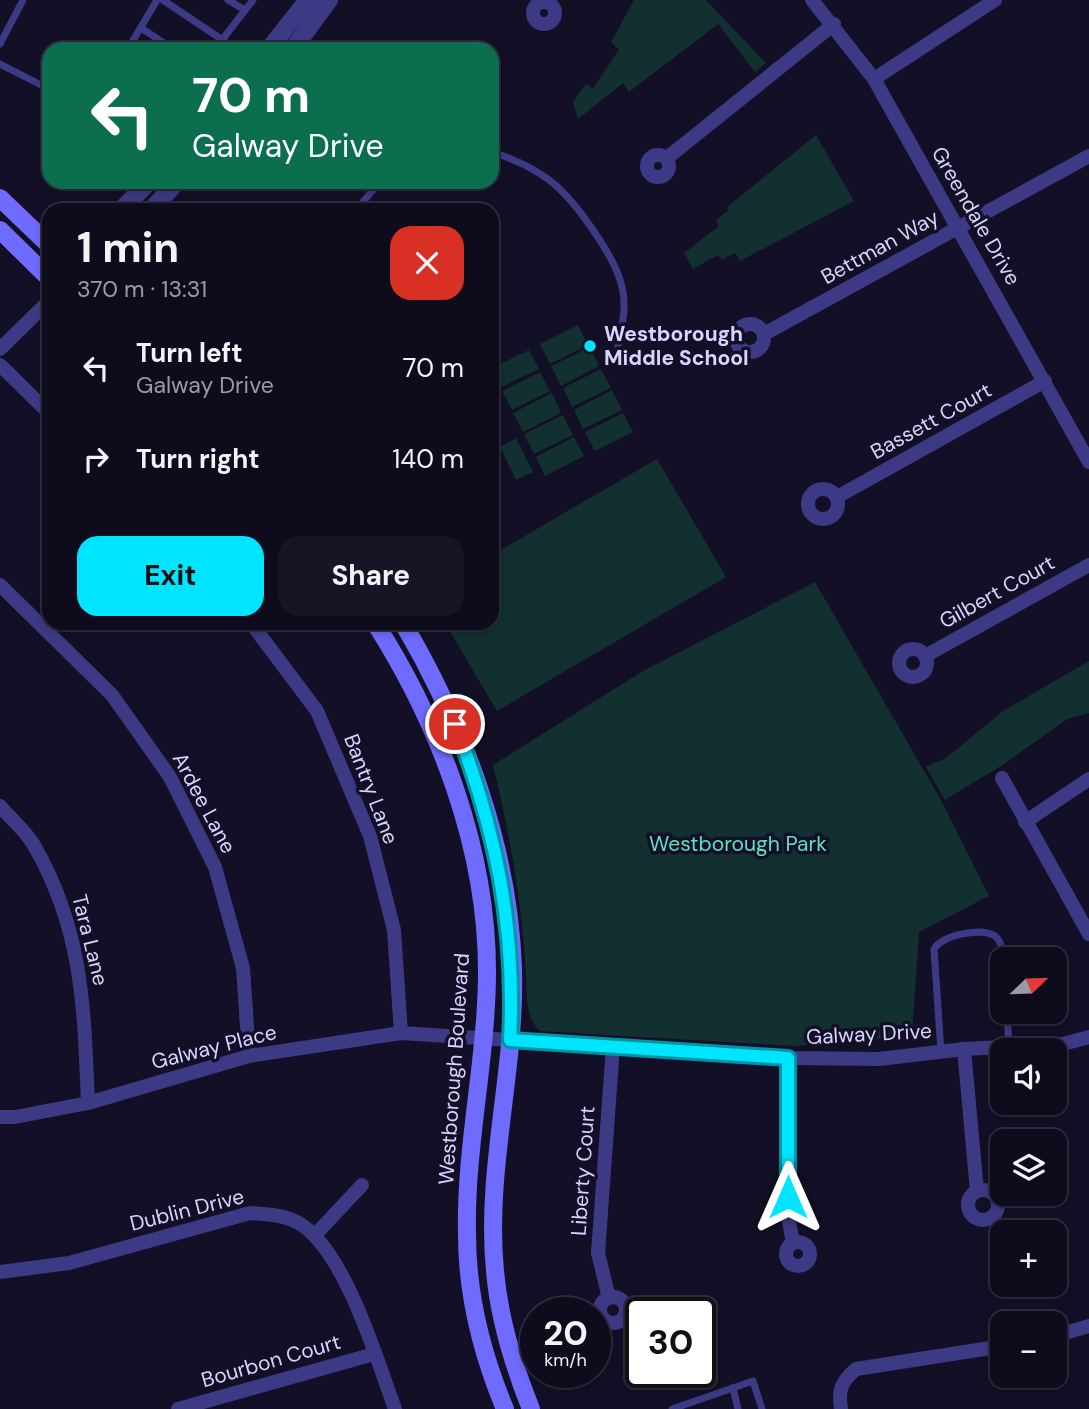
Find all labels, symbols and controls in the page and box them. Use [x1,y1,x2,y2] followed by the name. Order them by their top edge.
[192,63,310,127] text: 70 m
[77,70,168,161] icon: left
[192,125,384,167] text: Galway Drive
[925,142,1027,290] street label: Greendale Drive
[816,203,944,291] street label: Bettman Way
[77,220,179,275] text: 1 min
[390,226,464,300] button: close
[77,274,207,304] text: 370 m · 13:31
[604,320,749,372] place label: Westborough Middle School
[136,336,243,370] text: Turn left
[582,338,598,354] marker: Westborough Middle School
[77,349,115,387] icon: left
[403,351,464,385] text: 70 m
[136,370,274,400] text: Galway Drive
[865,376,997,466] street label: Bassett Court
[77,440,115,478] icon: right
[136,442,260,476] text: Turn right
[392,442,464,476] text: 140 m
[77,536,264,616] button: Exit
[278,536,464,616] button: Share
[934,549,1060,635] street label: Gilbert Court
[425,694,485,754] pin
[436,705,474,743] icon: arrive
[337,730,405,848] street label: Bantry Lane
[166,748,242,858] street label: Ardee Lane
[649,830,827,858] park label: Westborough Park
[65,892,115,989] street label: Tara Lane
[990,947,1068,1024] north arrow
[990,947,1067,1388] map controls
[432,952,476,1186] street label: Westborough Boulevard
[805,1017,933,1051] street label: Galway Drive
[148,1018,280,1076] street label: Galway Place
[990,1038,1067,1115] button: sound
[564,1105,602,1237] street label: Liberty Court
[990,1129,1067,1206] button: layers
[751,1160,825,1234] position arrow
[127,1182,247,1238] street label: Dublin Drive
[990,1220,1067,1297] button: +
[625,1297,716,1388] speed limit sign: 30
[543,1310,588,1356] text: 20
[990,1311,1067,1388] button: −
[198,1328,344,1394] street label: Bourbon Court
[544,1348,587,1372] text: km/h

